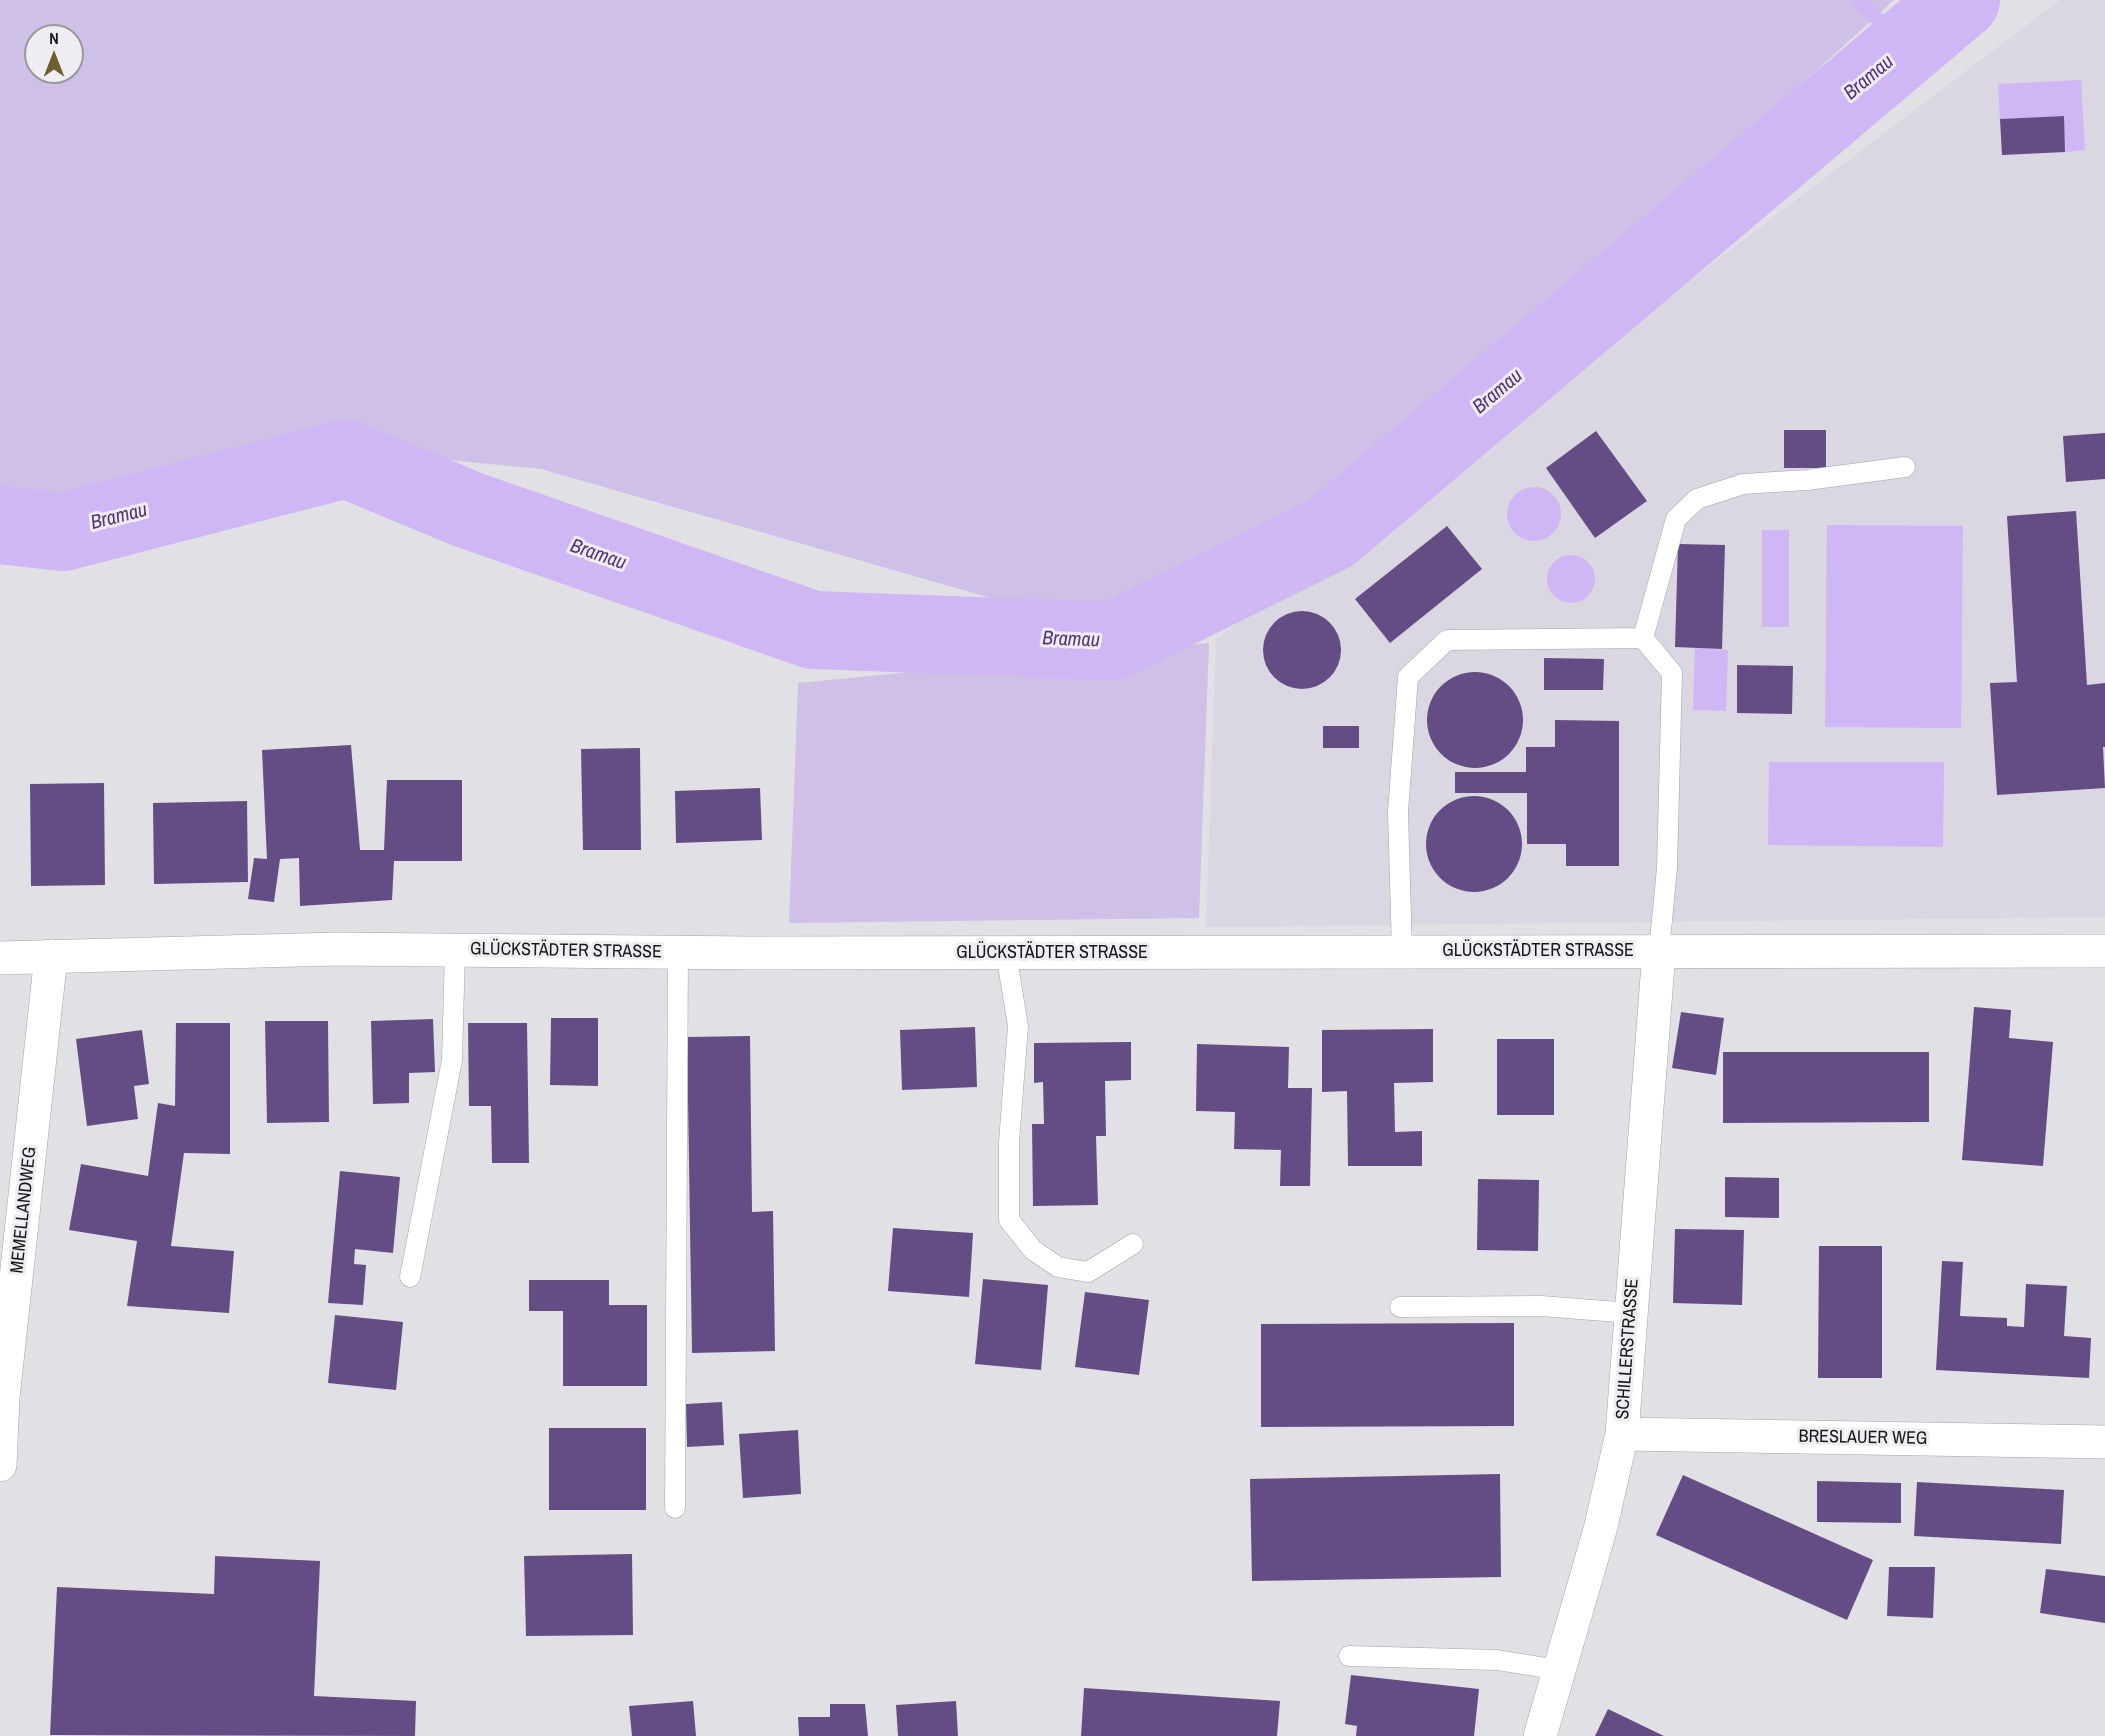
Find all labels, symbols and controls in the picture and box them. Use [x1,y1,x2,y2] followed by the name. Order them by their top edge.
[24,24,84,84] north arrow
[49,27,59,49] text: N
[1839,50,1899,106] water label: Bramau
[1468,364,1528,420] water label: Bramau
[88,498,150,536] water label: Bramau
[567,534,629,576] water label: Bramau
[1042,627,1100,653] water label: Bramau
[470,939,662,963] street label: GLÜCKSTÄDTER STRASSE
[1442,940,1634,962] street label: GLÜCKSTÄDTER STRASSE
[956,942,1148,964] street label: GLÜCKSTÄDTER STRASSE
[7,1146,41,1274] street label: MEMELLANDWEG
[1612,1278,1644,1420] street label: SCHILLERSTRASSE
[1798,1426,1928,1450] street label: BRESLAUER WEG

